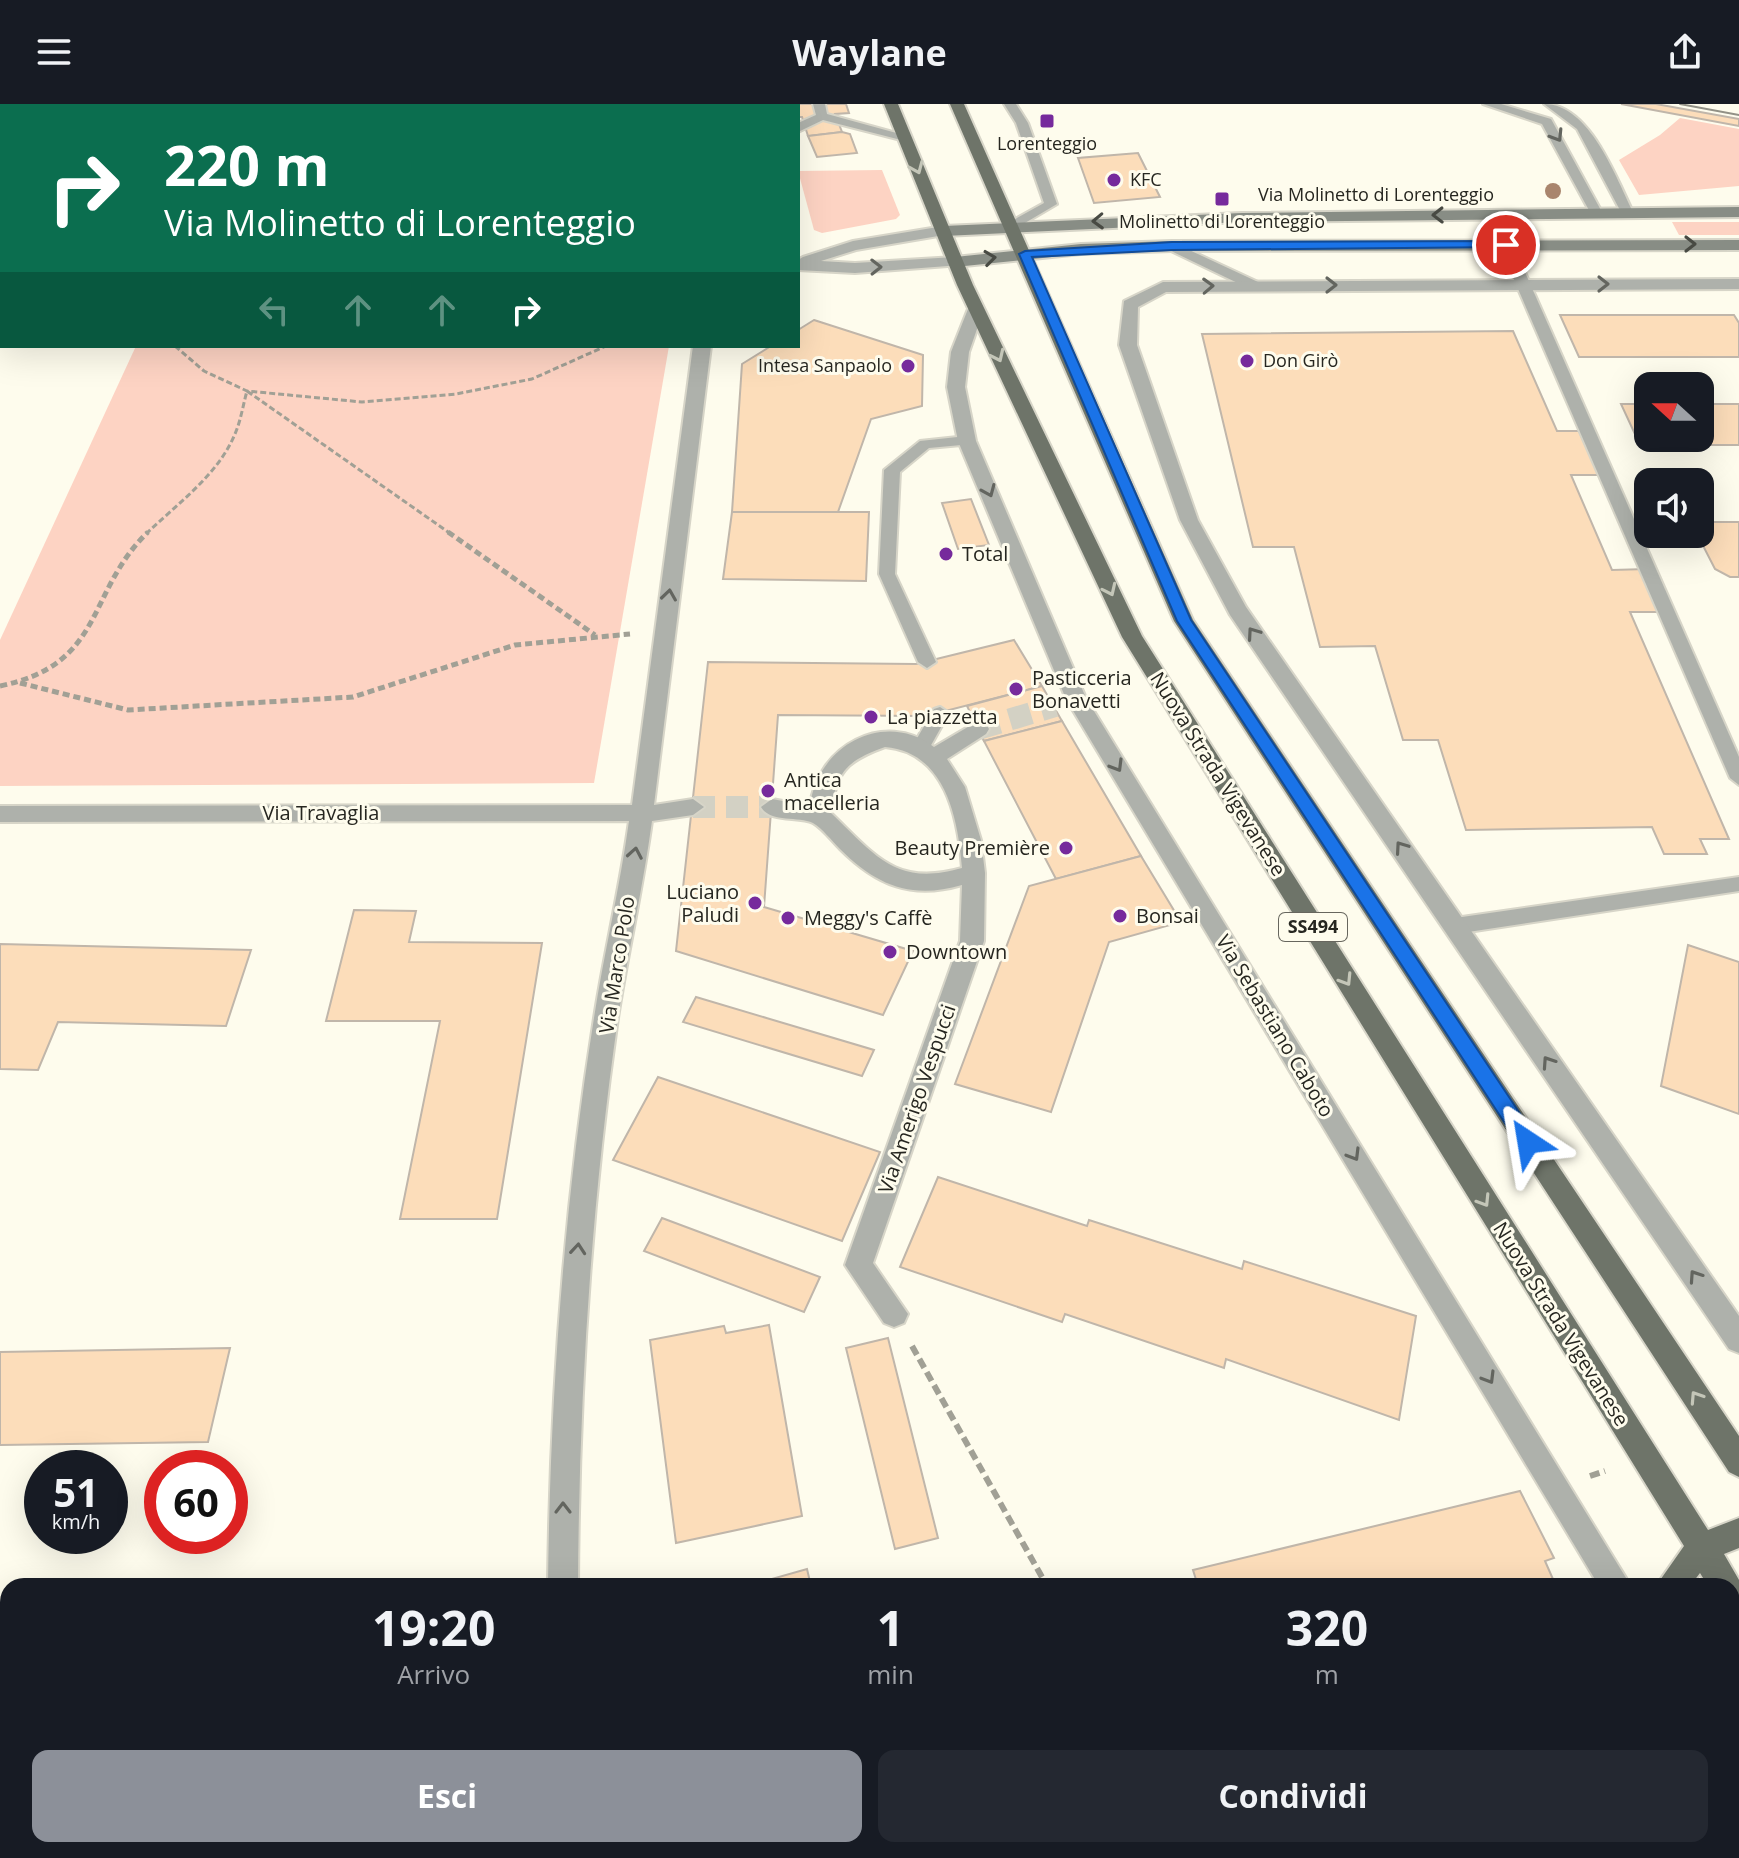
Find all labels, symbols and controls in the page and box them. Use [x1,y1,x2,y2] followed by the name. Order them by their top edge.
[792,28,947,77] text: Waylane
[32,30,76,74] icon: menu
[1663,30,1707,74] icon: share
[1038,112,1056,130] marker: Lorenteggio
[164,126,330,202] text: 220 m
[1547,127,1562,142] one-way arrow
[997,131,1097,155] place label: Lorenteggio
[32,136,136,240] icon: right
[908,159,924,174] one-way arrow
[1130,167,1162,191] place label: KFC
[1105,171,1123,189] marker: KFC
[1258,182,1494,206] street label: Via Molinetto di Lorenteggio
[1213,190,1231,208] marker: Molinetto di Lorenteggio
[164,198,636,247] text: Via Molinetto di Lorenteggio
[1431,206,1444,224] one-way arrow
[1119,209,1325,233] place label: Molinetto di Lorenteggio
[1472,211,1540,279] pin
[1091,212,1104,229] one-way arrow
[1484,223,1528,267] icon: arrive
[1684,235,1697,253] one-way arrow
[984,250,997,267] one-way arrow
[870,258,883,276] one-way arrow
[1597,275,1610,293] one-way arrow
[1325,276,1338,294] one-way arrow
[1202,277,1215,295] one-way arrow
[252,288,296,332] icon: left
[336,288,380,332] icon: ahead
[420,288,464,332] icon: ahead
[504,288,548,332] icon: right
[988,347,1004,362] one-way arrow
[1263,348,1338,372] place label: Don Girò
[1238,352,1256,370] marker: Don Girò
[758,353,892,377] place label: Intesa Sanpaolo
[899,357,917,375] marker: Intesa Sanpaolo
[1634,372,1714,452] north arrow
[1634,372,1714,548] map controls
[1634,468,1714,548] button: sound
[979,483,995,497] one-way arrow
[962,540,1008,567] place label: Total
[937,545,955,563] marker: Total
[1100,582,1116,597] one-way arrow
[660,588,677,602] one-way arrow
[1248,628,1263,642] one-way arrow
[1032,664,1132,714] place label: Pasticceria Bonavetti
[1144,667,1292,881] street label: Nuova Strada Vigevanese
[1007,680,1025,698] marker: Pasticceria Bonavetti
[887,703,998,730] place label: La piazzetta
[862,708,880,726] marker: La piazzetta
[1107,757,1123,772] one-way arrow
[784,766,880,816] place label: Antica macelleria
[759,782,777,800] marker: Antica macelleria
[263,799,379,826] street label: Via Travaglia
[894,834,1050,861] place label: Beauty Première
[1057,839,1075,857] marker: Beauty Première
[1396,842,1411,856] one-way arrow
[626,846,643,860] one-way arrow
[666,878,739,928] place label: Luciano Paludi
[592,894,641,1035] street label: Via Marco Polo
[746,894,764,912] marker: Luciano Paludi
[1136,902,1199,929] place label: Bonsai
[804,904,932,931] place label: Meggy's Caffè
[1111,907,1129,925] marker: Bonsai
[779,909,797,927] marker: Meggy's Caffè
[1279,913,1347,941] road number: SS494
[1210,930,1341,1122] street label: Via Sebastiano Caboto
[906,938,1007,965] place label: Downtown
[881,943,899,961] marker: Downtown
[1337,971,1352,986] one-way arrow
[871,1001,962,1197] street label: Via Amerigo Vespucci
[1543,1056,1558,1070] one-way arrow
[1486,1100,1570,1184] position arrow
[1344,1146,1360,1161] one-way arrow
[1474,1192,1489,1206] one-way arrow
[1487,1217,1635,1431] street label: Nuova Strada Vigevanese
[570,1242,587,1255] one-way arrow
[1690,1270,1705,1285] one-way arrow
[1479,1369,1495,1384] one-way arrow
[1691,1391,1706,1406] one-way arrow
[144,1450,248,1554] speed limit sign: 60
[53,1464,99,1519] text: 51
[555,1501,572,1514] one-way arrow
[52,1508,100,1535] text: km/h
[372,1595,495,1660] text: 19:20
[877,1595,904,1660] text: 1
[1286,1595,1368,1660] text: 320
[397,1656,470,1692] text: Arrivo
[867,1656,914,1692] text: min
[1315,1656,1339,1692] text: m
[32,1750,862,1842] button: Esci
[878,1750,1708,1842] button: Condividi

